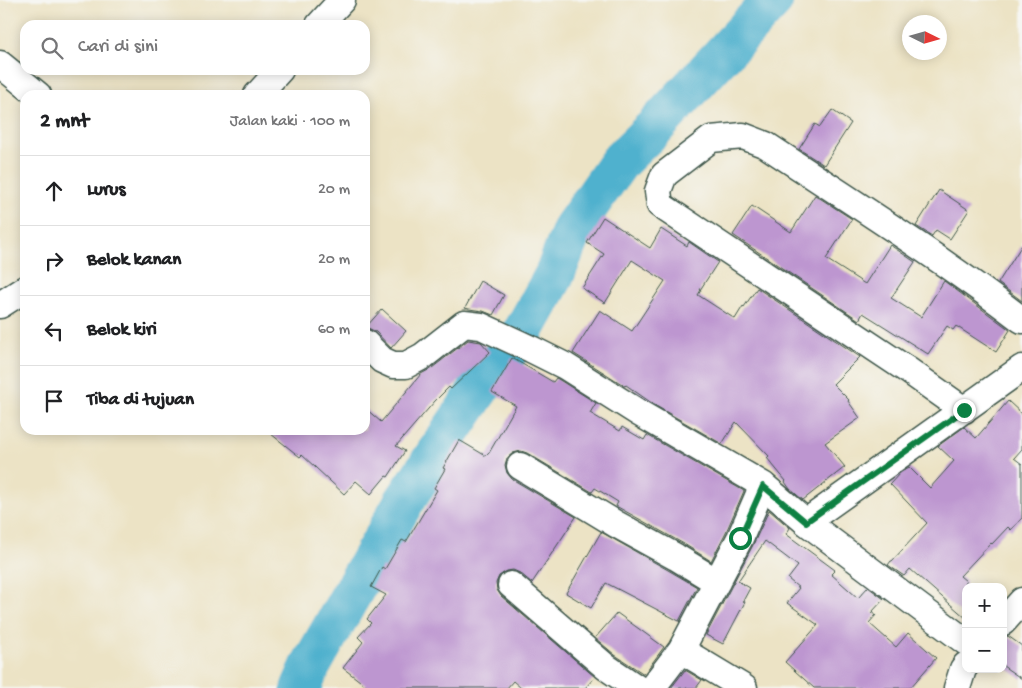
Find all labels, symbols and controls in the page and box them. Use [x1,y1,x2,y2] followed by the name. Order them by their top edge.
[902,15,947,60] north arrow
[20,20,370,75] search box
[38,34,66,62] icon: search
[78,36,158,59] text: Cari di sini
[40,110,89,135] text: 2 mnt
[230,113,350,132] text: Jalan kaki · 100 m
[40,177,68,205] icon: ahead
[87,179,126,202] text: Lurus
[318,181,350,200] text: 20 m
[40,247,68,275] icon: right
[87,249,181,272] text: Belok kanan
[318,251,350,270] text: 20 m
[40,317,68,345] icon: left
[87,319,157,342] text: Belok kiri
[318,321,350,340] text: 60 m
[40,387,68,415] icon: arrive
[87,389,194,412] text: Tiba di tujuan
[953,399,976,422] route end
[729,527,752,550] route start
[962,583,1007,673] map controls
[962,583,1007,628] button: +
[962,628,1007,673] button: −

